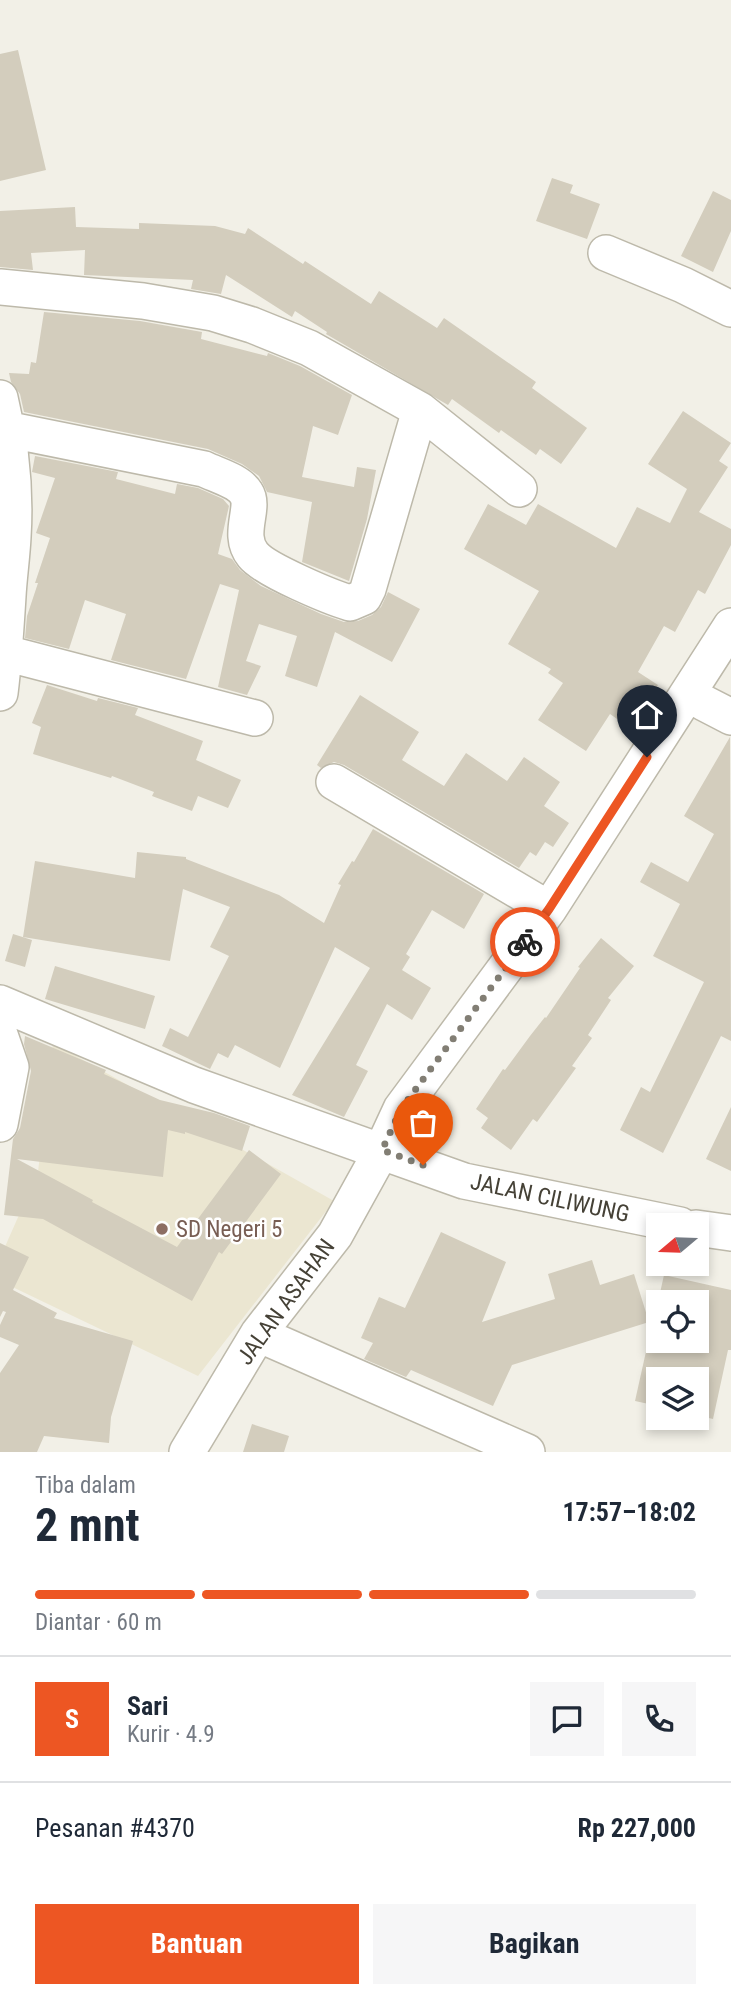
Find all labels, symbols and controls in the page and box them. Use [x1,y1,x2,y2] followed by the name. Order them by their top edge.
[617,685,677,757] pin
[628,696,666,734] icon: home
[490,907,560,977] courier
[506,923,544,961] icon: bike
[393,1093,453,1165] pin
[404,1104,442,1142] icon: bag
[468,1168,632,1228] street label: JALAN CILIWUNG
[646,1213,709,1276] north arrow
[646,1213,709,1430] map controls
[176,1216,282,1243] place label: SD Negeri 5
[154,1221,170,1237] marker: SD Negeri 5
[231,1234,341,1370] street label: JALAN ASAHAN
[646,1290,709,1353] button: locate
[646,1367,709,1430] button: layers
[35,1472,136,1499] text: Tiba dalam
[562,1497,696,1527] text: 17:57–18:02
[35,1498,140,1552] text: 2 mnt
[35,1609,162,1636] text: Diantar · 60 m
[530,1682,604,1756] button: chat
[622,1682,696,1756] button: phone
[127,1691,168,1721] text: Sari
[65,1704,79,1734] text: S
[127,1721,215,1748] text: Kurir · 4.9
[35,1813,195,1843] text: Pesanan #4370
[578,1813,696,1843] text: Rp 227,000
[35,1904,359,1984] button: Bantuan
[373,1904,696,1984] button: Bagikan

